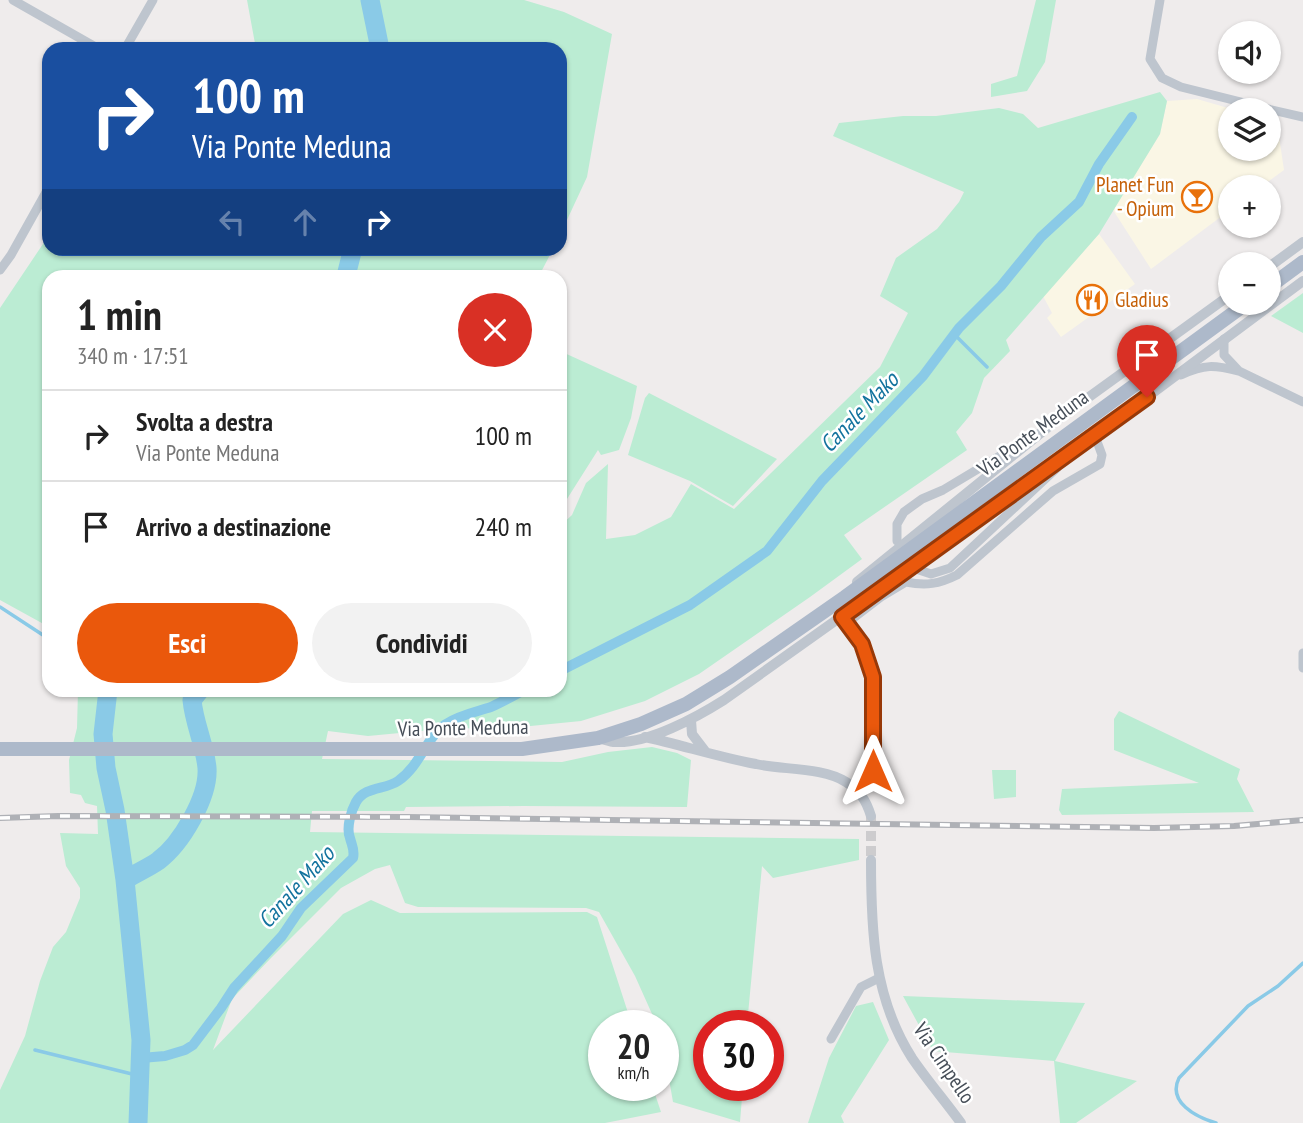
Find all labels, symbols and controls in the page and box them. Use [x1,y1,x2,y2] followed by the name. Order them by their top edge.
[1218,21,1281,315] map controls
[1218,21,1281,84] button: sound
[192,63,305,127] text: 100 m
[77,70,168,161] icon: right
[1218,98,1281,161] button: layers
[192,125,391,167] text: Via Ponte Meduna
[1096,171,1174,222] place label: Planet Fun - Opium
[1218,175,1281,238] button: +
[1180,180,1214,214] bar icon: Planet Fun - Opium
[213,203,251,241] icon: left
[286,203,324,241] icon: ahead
[359,203,397,241] icon: right
[1218,252,1281,315] button: −
[1075,283,1109,317] restaurant icon: Gladius
[1115,286,1169,313] place label: Gladius
[77,287,162,342] text: 1 min
[458,293,532,367] button: close
[1117,325,1177,397] pin
[1128,336,1166,374] icon: arrive
[77,341,189,370] text: 340 m · 17:51
[813,364,906,458] water label: Canale Mako
[971,383,1094,483] street label: Via Ponte Meduna
[136,405,273,438] text: Svolta a destra
[77,417,115,455] icon: right
[474,419,532,452] text: 100 m
[136,438,279,467] text: Via Ponte Meduna
[77,508,115,546] icon: arrive
[136,510,331,543] text: Arrivo a destinazione
[474,510,532,543] text: 240 m
[77,603,298,683] button: Esci
[312,603,532,683] button: Condividi
[396,713,529,742] street label: Via Ponte Meduna
[836,734,910,808] position arrow
[251,838,342,934] water label: Canale Mako
[693,1010,784,1101] speed limit sign: 30
[907,1016,981,1108] street label: Via Cimpello
[617,1023,650,1069] text: 20
[618,1061,649,1084] text: km/h

